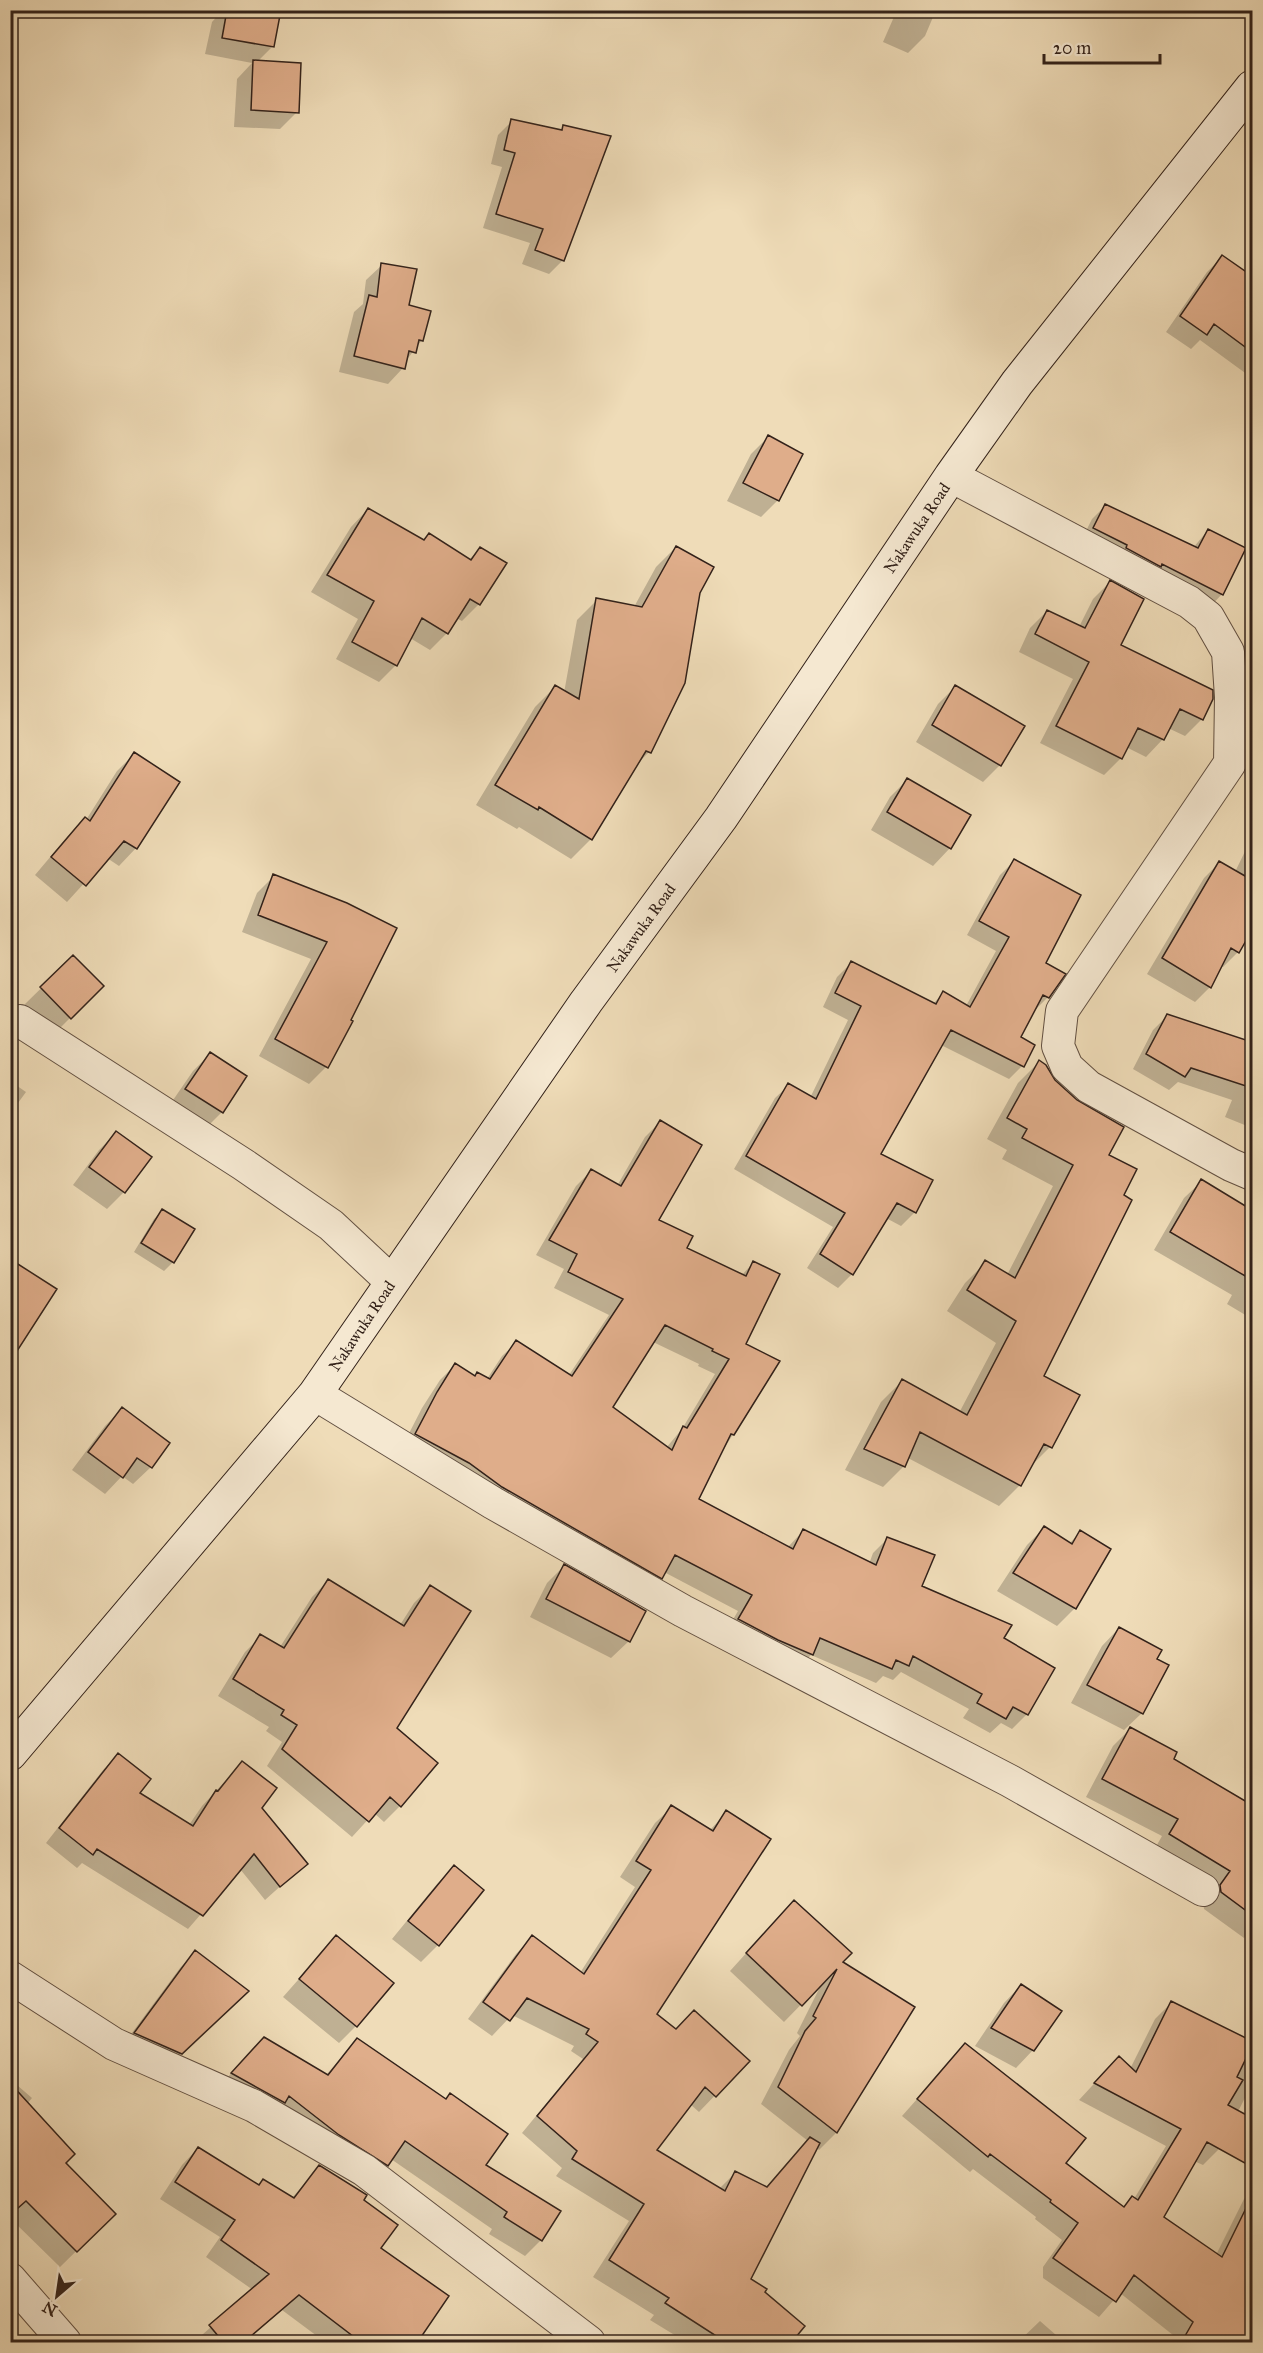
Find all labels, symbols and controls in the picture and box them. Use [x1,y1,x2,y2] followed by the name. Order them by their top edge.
[1044,27,1160,65] scale bar
[1053,37,1091,59] text: 20 m
[880,479,954,577] street label: Nakawuka Road
[603,880,679,976] street label: Nakawuka Road
[325,1277,399,1375] street label: Nakawuka Road
[27,2266,87,2326] north arrow
[39,2297,61,2320] text: N

